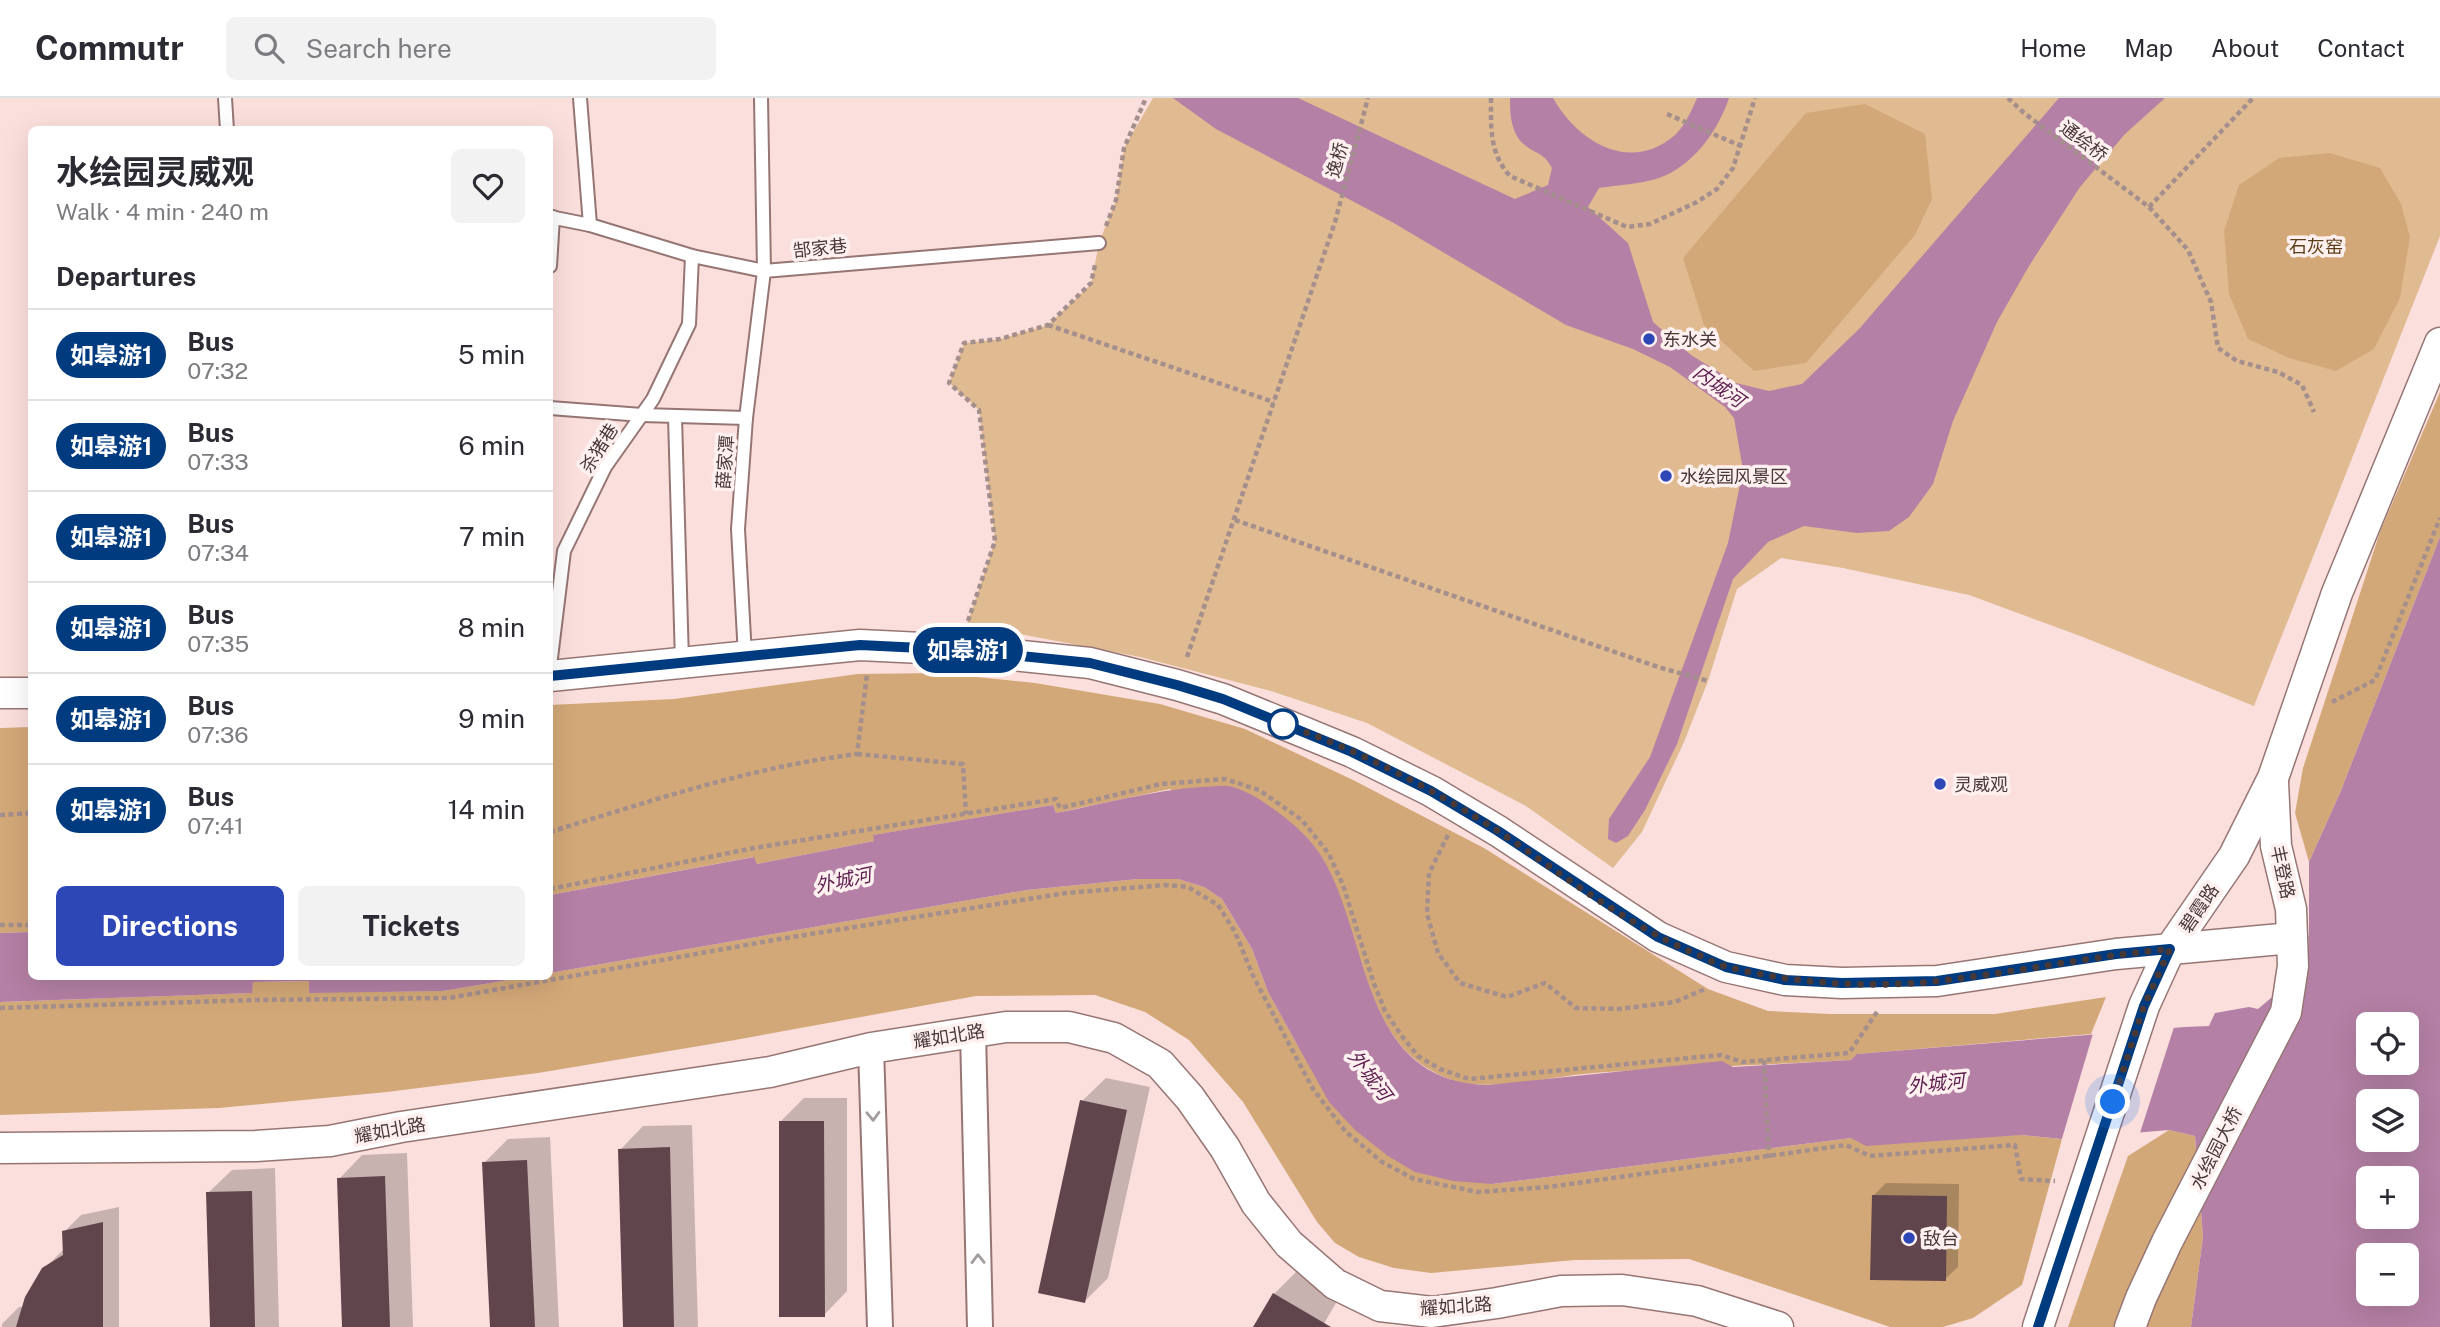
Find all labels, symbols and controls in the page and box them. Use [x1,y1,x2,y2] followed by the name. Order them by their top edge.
[226,17,716,80] search box
[35,29,184,67] text: Commutr
[250,29,288,67] icon: search
[306,33,452,64] text: Search here
[2020,34,2086,62] text: Home
[2124,34,2173,62] text: Map
[2211,34,2279,62] text: About
[2317,34,2405,62] text: Contact
[2056,116,2112,166] street label: 通绘桥
[1322,140,1352,180] street label: 逸桥
[451,149,525,223] button: heart
[56,153,254,191] text: 水绘园灵威观
[56,198,269,225] text: Walk · 4 min · 240 m
[792,235,848,261] street label: 郜家巷
[2289,236,2343,257] park label: 石灰窑
[56,261,196,292] text: Departures
[187,326,234,357] text: Bus
[1663,329,1717,350] place label: 东水关
[1641,331,1657,347] marker: 东水关
[458,339,525,370] text: 5 min
[70,341,152,369] text: 如皋游1
[187,357,248,384] text: 07:32
[1689,361,1752,414] water label: 内城河
[187,417,234,448] text: Bus
[576,420,622,476] street label: 杀猪巷
[458,430,525,461] text: 6 min
[70,432,152,460] text: 如皋游1
[713,434,737,490] street label: 薛家潭
[187,448,249,475] text: 07:33
[1680,466,1788,487] place label: 水绘园风景区
[1658,468,1674,484] marker: 水绘园风景区
[187,508,234,539] text: Bus
[459,521,525,552] text: 7 min
[70,523,152,551] text: 如皋游1
[187,539,249,566] text: 07:34
[187,599,234,630] text: Bus
[458,612,525,643] text: 8 min
[70,614,152,642] text: 如皋游1
[919,627,1017,673] line badge: 如皋游1
[187,630,249,657] text: 07:35
[927,636,1009,664] text: 如皋游1
[187,690,234,721] text: Bus
[458,703,525,734] text: 9 min
[70,705,152,733] text: 如皋游1
[1268,709,1298,739] unlabelled marker
[187,721,249,748] text: 07:36
[1954,774,2008,795] place label: 灵威观
[1932,776,1948,792] marker: 灵威观
[187,781,234,812] text: Bus
[448,794,525,825] text: 14 min
[70,796,152,824] text: 如皋游1
[187,812,244,839] text: 07:41
[2267,843,2299,901] street label: 丰登路
[813,862,877,897] water label: 外城河
[2175,880,2223,936] street label: 碧霞路
[56,886,284,966] button: Directions
[298,886,525,966] button: Tickets
[2356,1012,2419,1306] map controls
[2356,1012,2419,1075] button: locate
[912,1020,986,1052] street label: 耀如北路
[1344,1046,1398,1108] water label: 外城河
[1906,1069,1969,1097] water label: 外城河
[2095,1084,2130,1119] your location
[2356,1089,2419,1152] button: layers
[2186,1103,2246,1193] street label: 水绘园大桥
[865,1111,881,1121] one-way arrow
[353,1113,427,1147] street label: 耀如北路
[2356,1166,2419,1229] button: +
[1923,1228,1959,1249] place label: 敌台
[1901,1230,1917,1246] marker: 敌台
[2356,1243,2419,1306] button: −
[971,1253,986,1264] one-way arrow
[1419,1293,1493,1319] street label: 耀如北路

